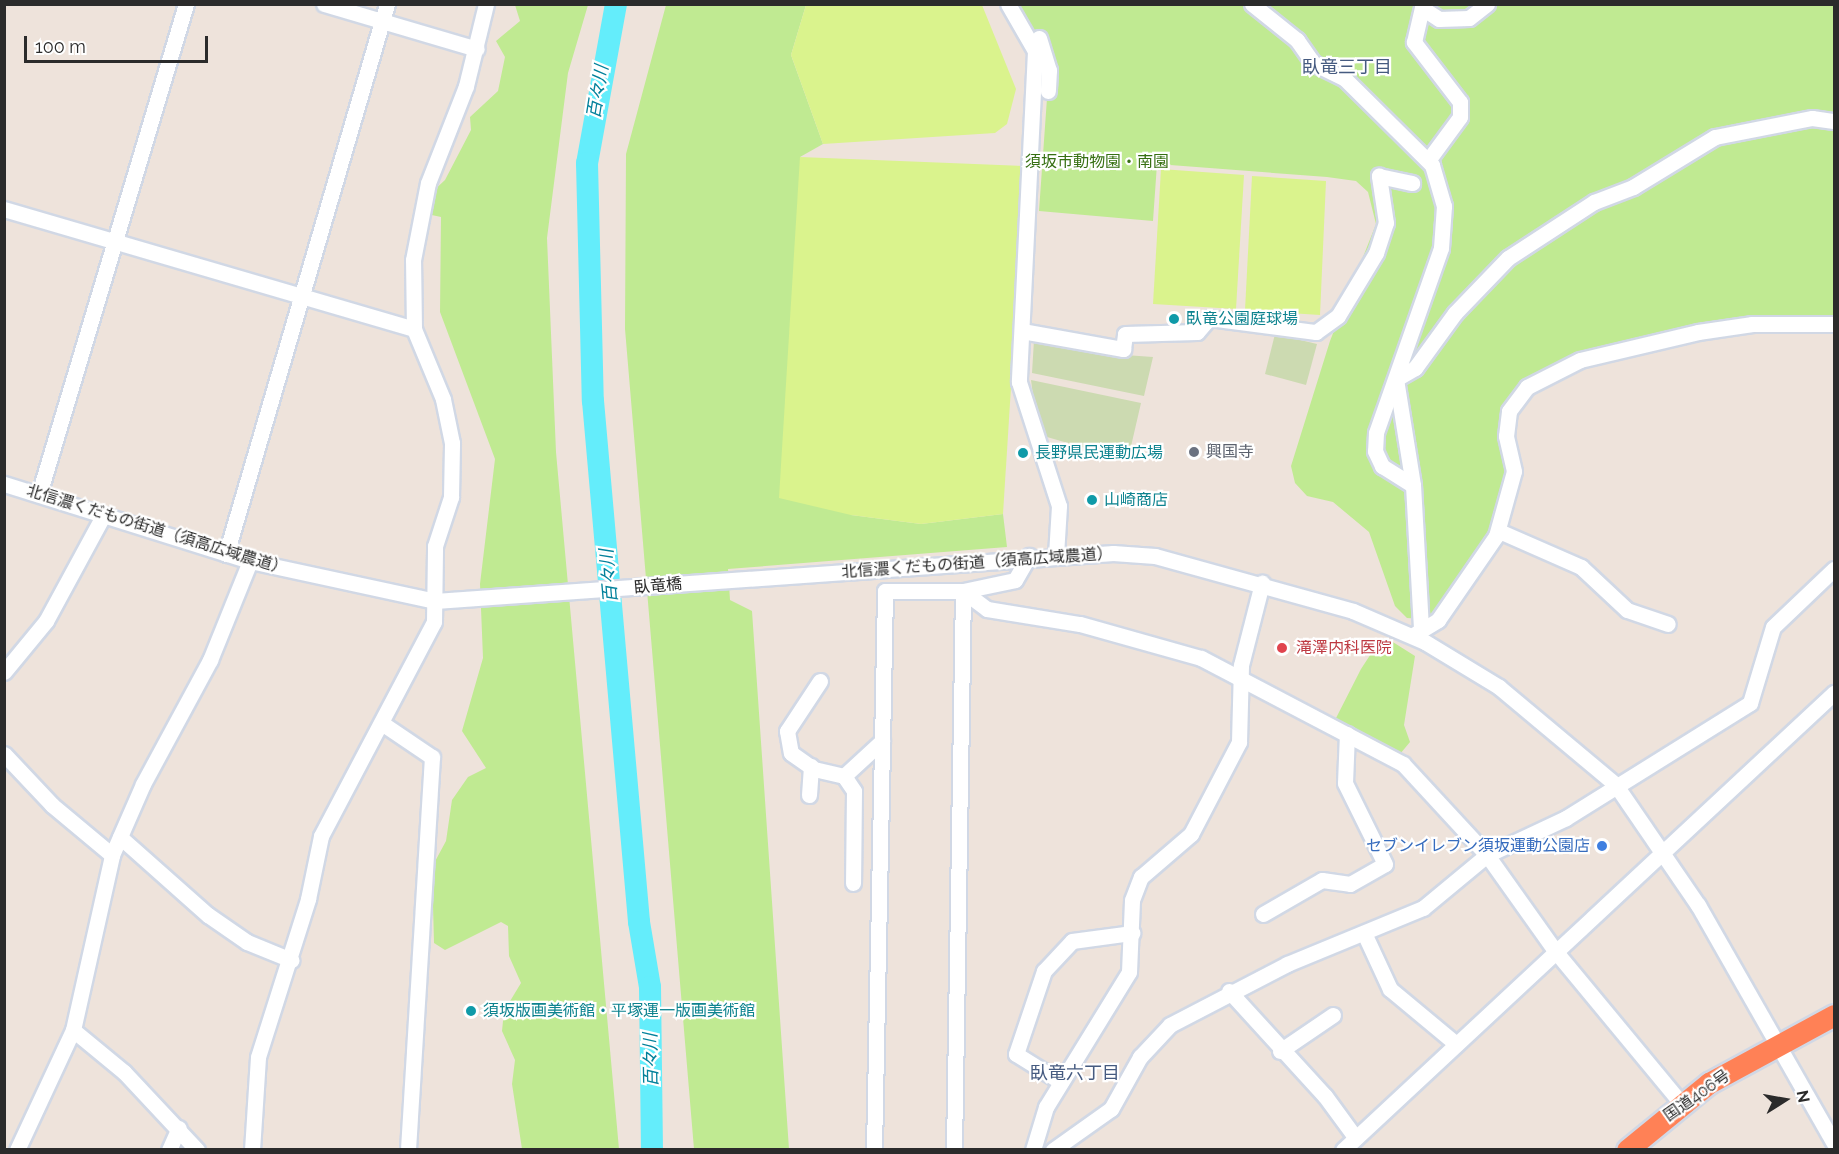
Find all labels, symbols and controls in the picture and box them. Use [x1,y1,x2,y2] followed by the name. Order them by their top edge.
[27,24,212,62] scale bar
[35,36,86,57] text: 100 m
[1302,56,1392,78] district label: 臥竜三丁目
[583,64,613,120] water label: 百々川
[1025,152,1169,172] park label: 須坂市動物園・南園
[1186,309,1298,329] place label: 臥竜公園庭球場
[1167,312,1181,326] marker: 臥竜公園庭球場
[1206,442,1254,462] place label: 興国寺
[1035,443,1163,463] place label: 長野県民運動広場
[1187,445,1201,459] marker: 興国寺
[1016,446,1030,460] marker: 長野県民運動広場
[24,481,290,579] street label: 北信濃くだもの街道（須高広域農道）
[1104,490,1168,510] place label: 山崎商店
[1085,493,1099,507] marker: 山崎商店
[841,544,1113,582] street label: 北信濃くだもの街道（須高広域農道）
[596,548,622,604] water label: 百々川
[633,574,683,598] street label: 臥竜橋
[1296,638,1392,658] place label: 滝澤内科医院
[1273,639,1291,657] marker: 滝澤内科医院
[1366,836,1590,856] place label: セブンイレブン須坂運動公園店
[1595,839,1609,853] marker: セブンイレブン須坂運動公園店
[483,1001,755,1021] place label: 須坂版画美術館・平塚運一版画美術館
[464,1004,478,1018] marker: 須坂版画美術館・平塚運一版画美術館
[640,1033,662,1087] water label: 百々川
[1030,1062,1120,1084] district label: 臥竜六丁目
[1660,1066,1734,1126] street label: 国道406号
[1755,1070,1815,1130] north arrow
[1793,1089,1814,1104] text: N

